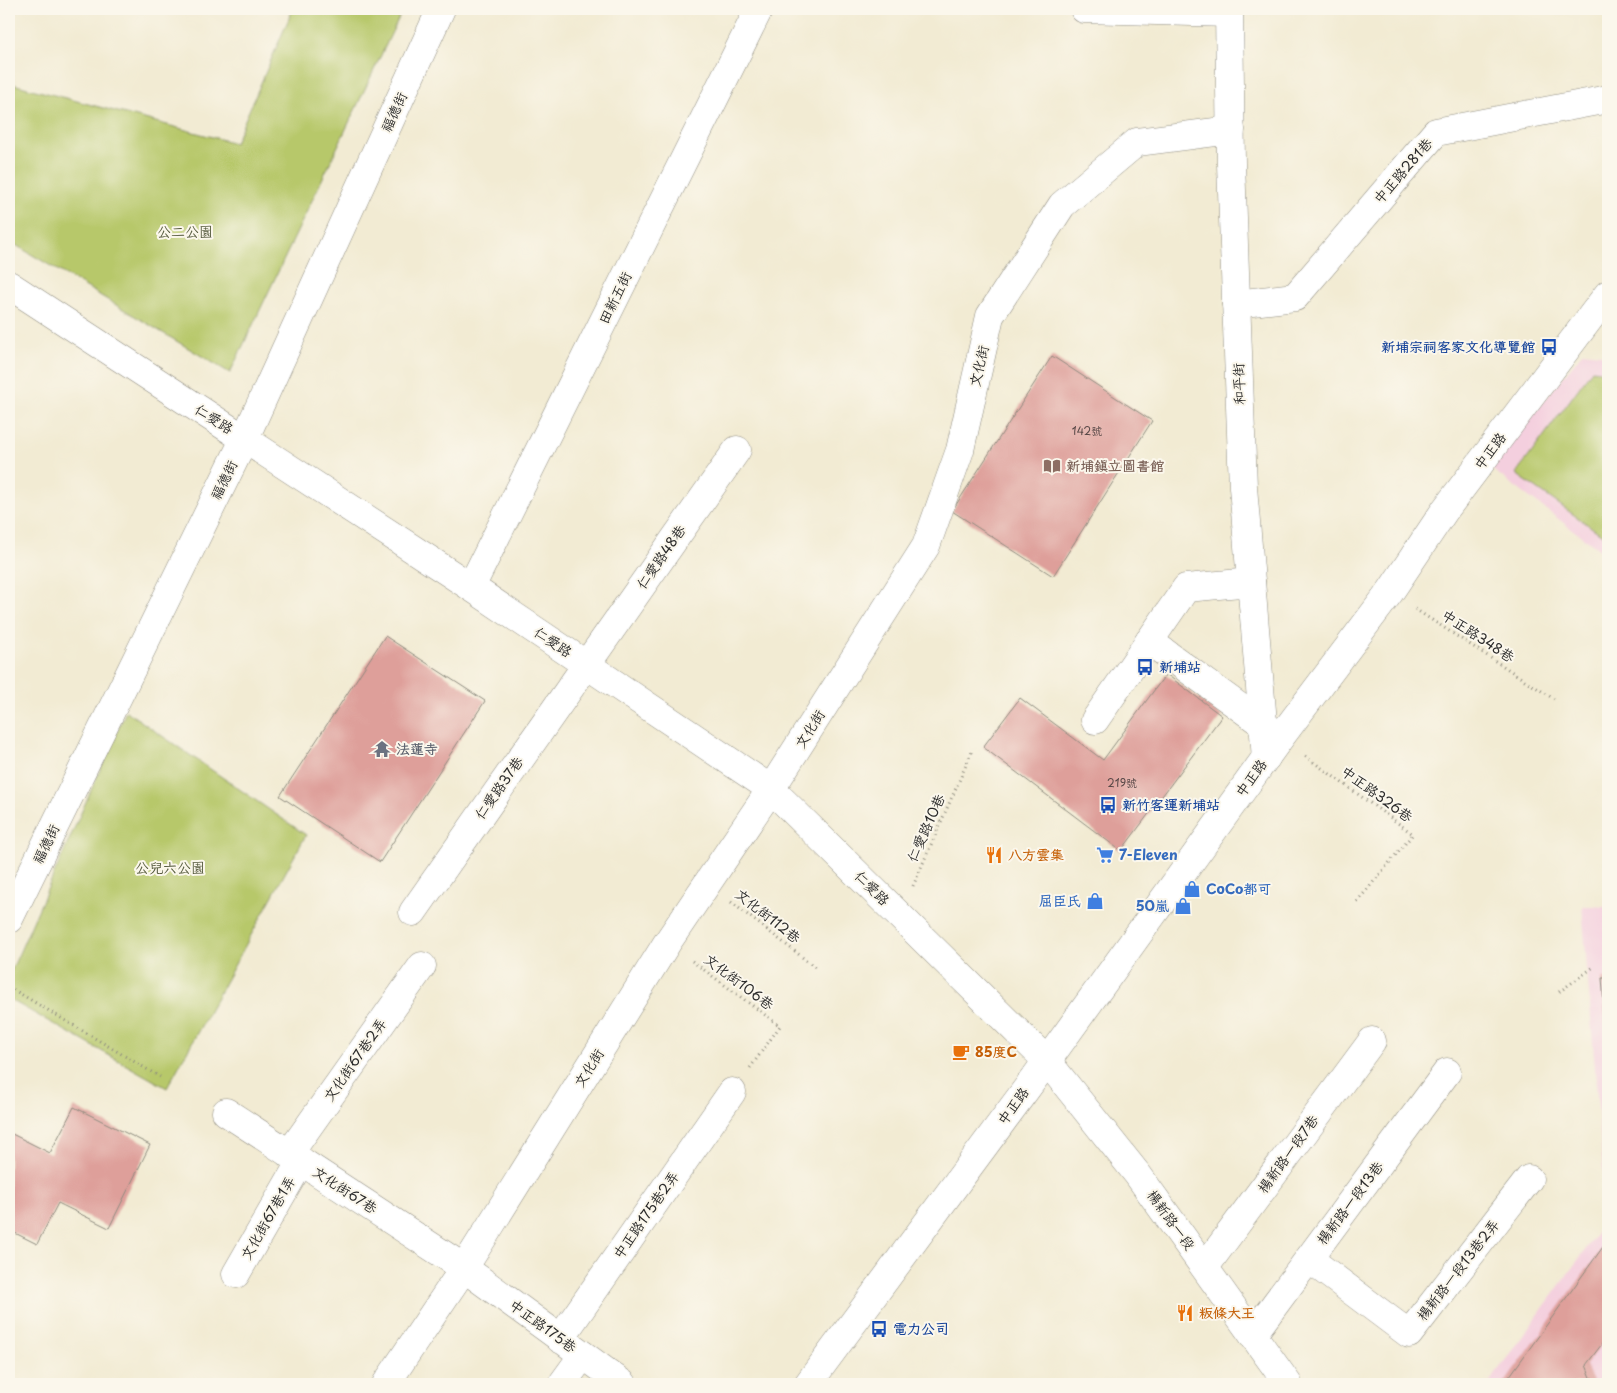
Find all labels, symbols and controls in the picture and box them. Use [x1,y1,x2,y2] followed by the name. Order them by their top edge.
[375,88,412,135] street label: 福德街
[1368,133,1438,208] street label: 中正路281巷
[157,221,213,242] park label: 公二公園
[593,268,636,328] street label: 田新五街
[1381,336,1535,357] place label: 新埔宗祠客家文化導覽館
[1539,337,1559,357] bus stop icon: 新埔宗祠客家文化導覽館
[964,343,993,389] street label: 文化街
[1227,363,1250,405] street label: 和平街
[191,399,238,439] street label: 仁愛路
[1072,422,1102,439] house number: 142號
[1469,428,1511,474] street label: 中正路
[1066,455,1164,476] place label: 新埔鎮立圖書館
[205,456,242,503] street label: 福德街
[1042,456,1062,476] library icon: 新埔鎮立圖書館
[631,520,691,593] street label: 仁愛路48巷
[1438,604,1520,668] street label: 中正路348巷
[530,621,577,662] street label: 仁愛路
[1159,656,1201,677] place label: 新埔站
[1135,657,1155,677] bus stop icon: 新埔站
[790,705,830,752] street label: 文化街
[396,738,438,759] place label: 法蓮寺
[372,739,392,759] temple icon: 法蓮寺
[469,751,529,823] street label: 仁愛路37巷
[1230,755,1271,801] street label: 中正路
[1337,760,1418,827] street label: 中正路326巷
[1107,774,1137,791] house number: 219號
[901,789,950,865] street label: 仁愛路10巷
[1122,794,1220,815] place label: 新竹客運新埔站
[1098,795,1118,815] bus stop icon: 新竹客運新埔站
[27,820,64,867] street label: 福德街
[1008,844,1064,865] place label: 八方雲集
[1119,844,1178,865] place label: 7-Eleven
[984,845,1004,865] restaurant icon: 八方雲集
[1095,845,1115,865] supermarket icon: 7-Eleven
[135,857,205,878] park label: 公兒六公園
[850,865,895,910] street label: 仁愛路
[1206,878,1271,899] place label: CoCo都可
[1182,879,1202,899] shop icon: CoCo都可
[731,883,806,948] street label: 文化街112巷
[1039,890,1081,911] place label: 屈臣氏
[1085,891,1105,911] shop icon: 屈臣氏
[1136,895,1169,916] place label: 50嵐
[1173,896,1193,916] shop icon: 50嵐
[700,948,779,1015] street label: 文化街106巷
[318,1014,391,1105] street label: 文化街67巷2弄
[975,1041,1017,1062] place label: 85度C
[951,1042,971,1062] cafe icon: 85度C
[569,1044,609,1091] street label: 文化街
[992,1083,1033,1129] street label: 中正路
[1252,1110,1324,1197] street label: 楊新路一段7巷
[1311,1156,1389,1249] street label: 楊新路一段13巷
[309,1161,382,1219] street label: 文化街67巷
[608,1167,684,1263] street label: 中正路175巷2弄
[235,1172,300,1263] street label: 文化街67巷1弄
[1142,1185,1200,1254] street label: 楊新路一段
[1411,1215,1504,1325] street label: 楊新路一段13巷2弄
[505,1294,582,1358] street label: 中正路175巷
[1199,1302,1255,1323] place label: 粄條大王
[1175,1303,1195,1323] restaurant icon: 粄條大王
[893,1318,949,1339] place label: 電力公司
[869,1319,889,1339] bus stop icon: 電力公司

